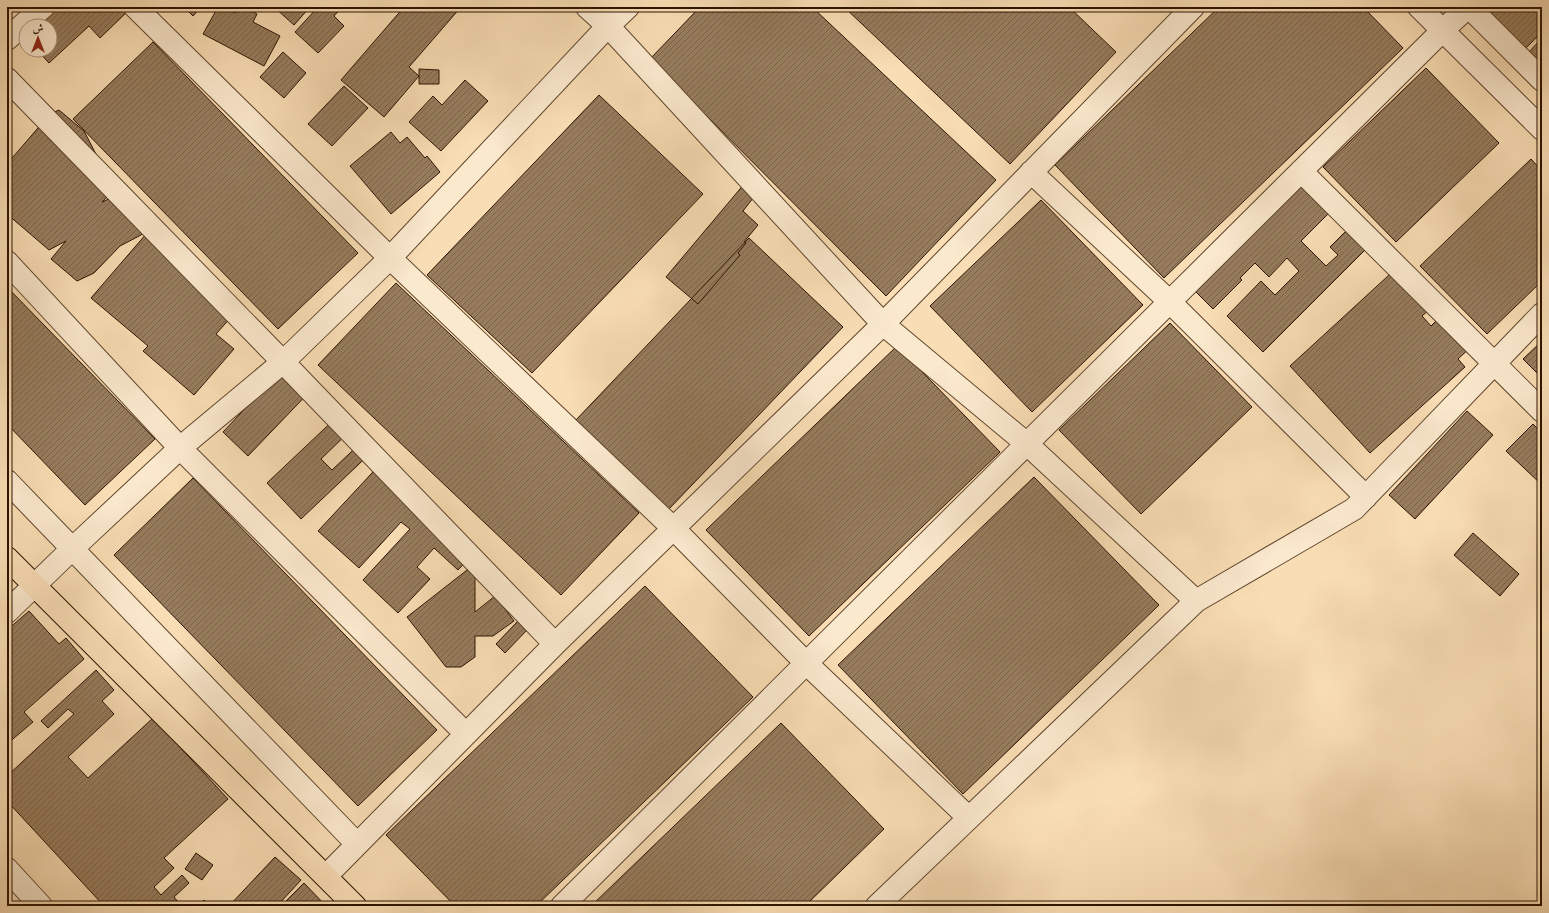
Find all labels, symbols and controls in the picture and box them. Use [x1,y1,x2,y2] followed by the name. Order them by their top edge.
[18,18,58,58] north arrow
[33,22,44,37] text: ش

